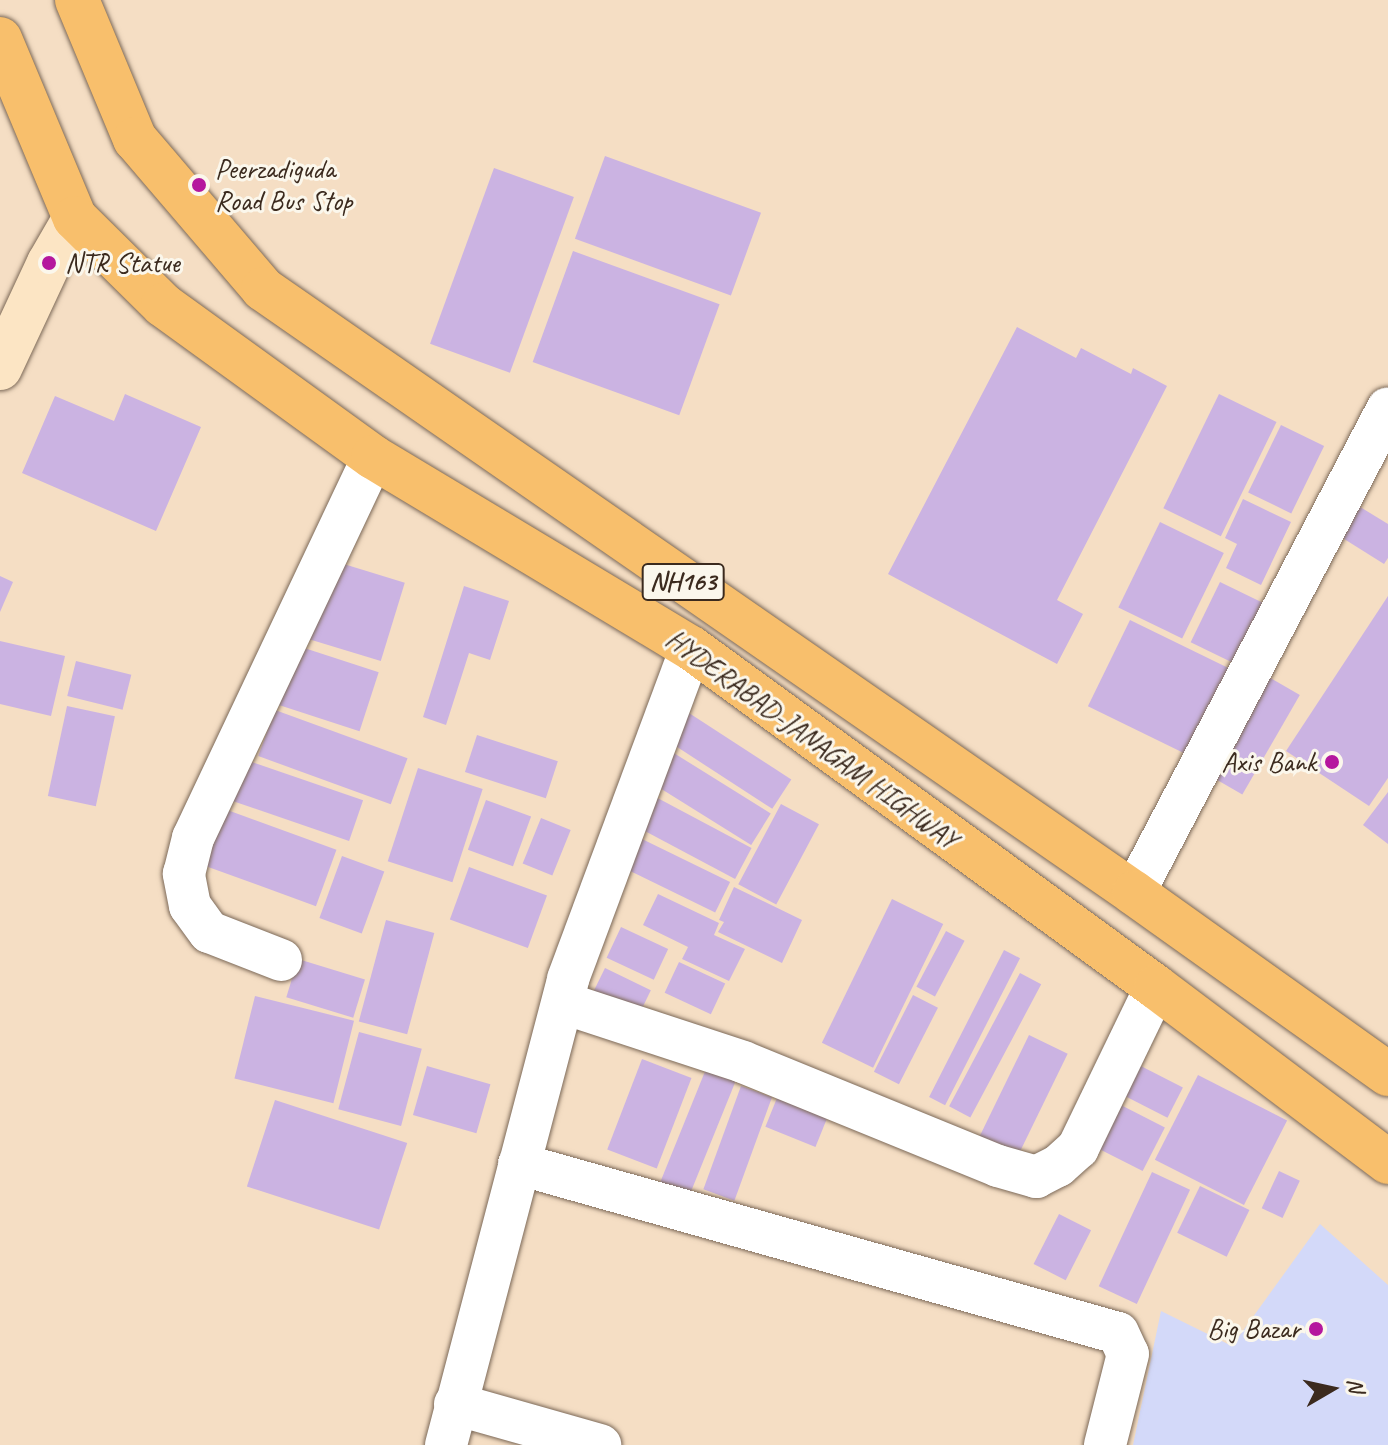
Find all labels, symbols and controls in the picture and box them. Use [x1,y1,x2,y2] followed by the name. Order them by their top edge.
[215,152,354,218] place label: Peerzadiguda Road Bus Stop
[190,176,208,194] marker: Peerzadiguda Road Bus Stop
[65,246,180,280] place label: NTR Statue
[40,254,58,272] marker: NTR Statue
[641,560,725,604] road number: NH163
[659,622,965,856] street label: HYDERABAD-JANAGAM HIGHWAY
[1221,745,1316,779] place label: Axis Bank
[1323,753,1341,771] marker: Axis Bank
[1206,1312,1300,1346] place label: Big Bazar
[1307,1320,1325,1338] marker: Big Bazar
[1292,1349,1372,1429] north arrow
[1341,1376,1371,1394] text: N

